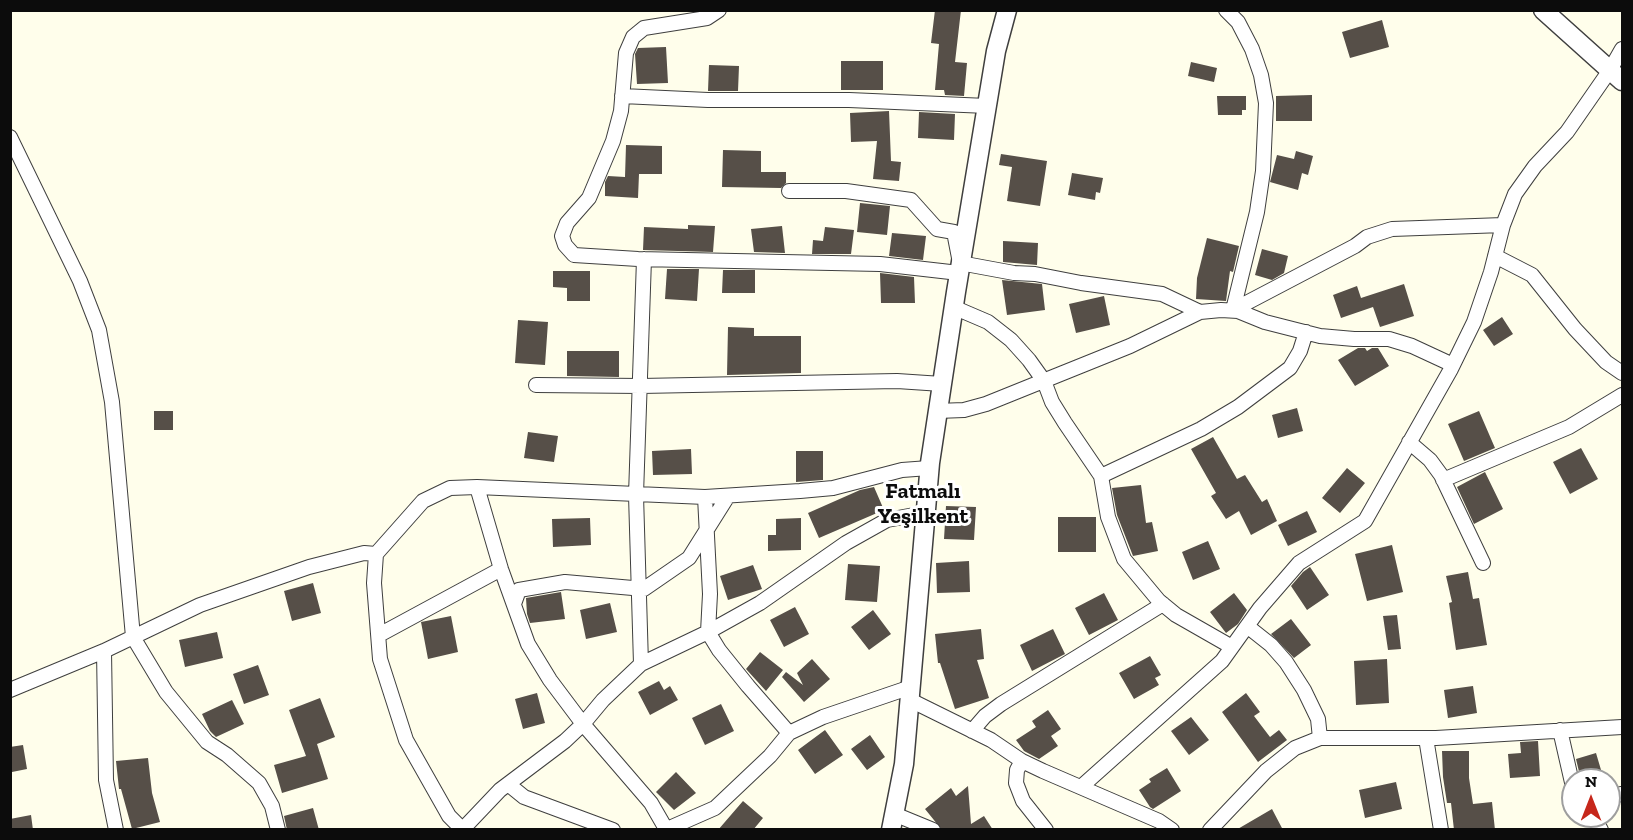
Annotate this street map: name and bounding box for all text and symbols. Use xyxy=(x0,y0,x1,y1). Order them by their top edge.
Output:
district label: Fatmalı Yeşilkent xyxy=(878,479,968,530)
north arrow xyxy=(1561,768,1621,828)
text: N xyxy=(1585,772,1597,791)

